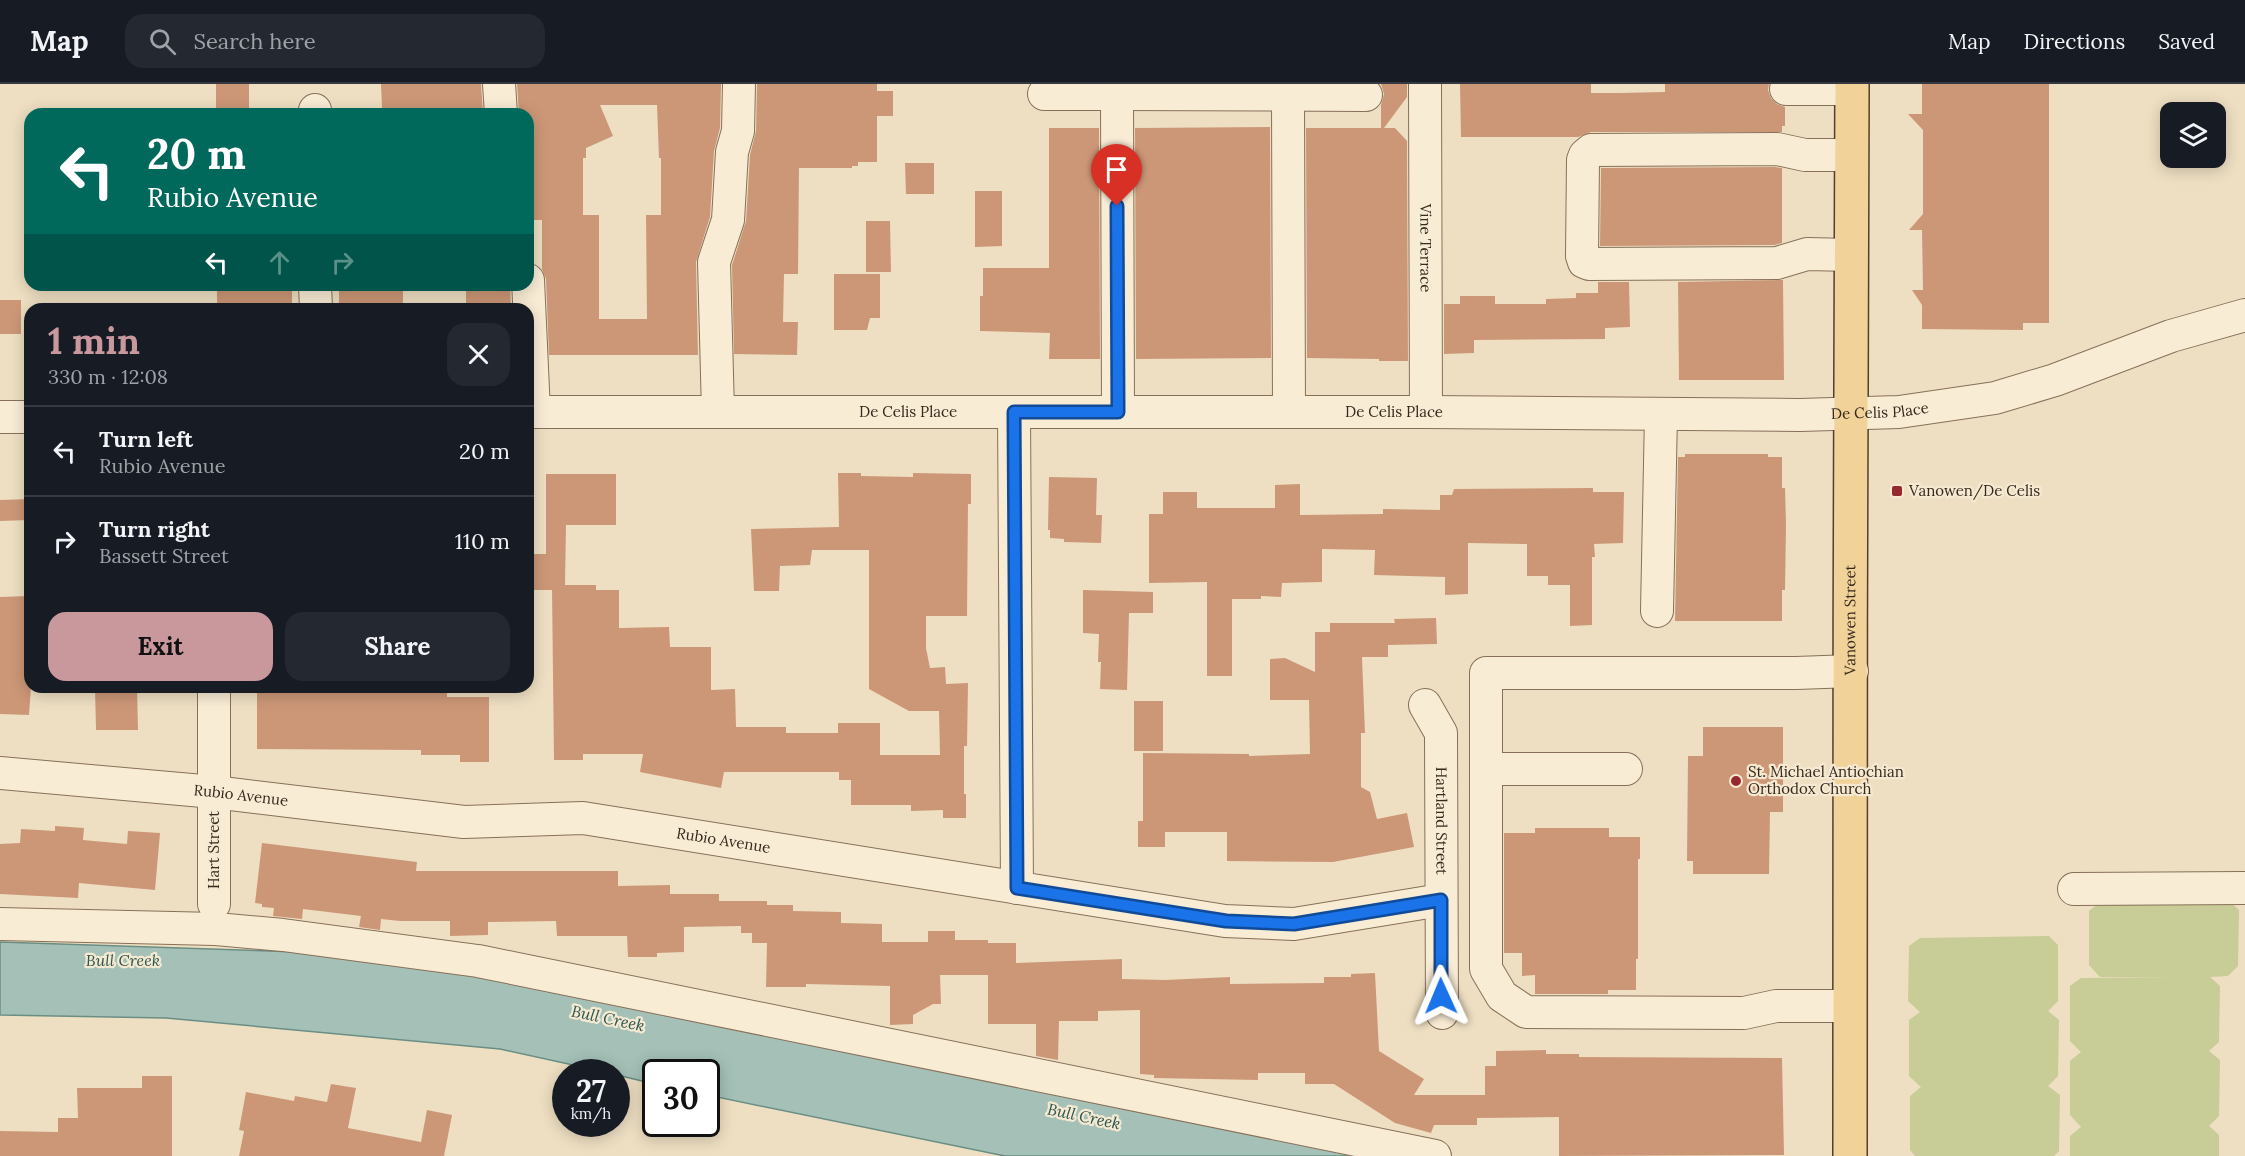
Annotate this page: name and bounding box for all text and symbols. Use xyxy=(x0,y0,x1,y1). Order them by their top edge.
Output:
search box xyxy=(125,14,545,68)
text: Map xyxy=(30,23,89,59)
icon: search xyxy=(146,25,179,58)
text: Search here xyxy=(194,27,316,55)
text: Map xyxy=(1948,28,1991,55)
text: Directions xyxy=(2024,28,2125,55)
text: Saved xyxy=(2158,28,2215,55)
map controls xyxy=(2160,102,2226,168)
button: layers xyxy=(2160,102,2226,168)
text: 20 m xyxy=(147,127,246,181)
icon: left xyxy=(48,132,126,210)
pin xyxy=(1091,144,1142,206)
icon: arrive xyxy=(1100,153,1133,186)
text: Rubio Avenue xyxy=(147,180,318,214)
street label: Vine Terrace xyxy=(1416,203,1436,292)
icon: left xyxy=(200,246,233,279)
icon: ahead xyxy=(263,246,296,279)
icon: right xyxy=(326,246,359,279)
text: 1 min xyxy=(48,318,140,364)
button: close xyxy=(447,323,510,386)
text: 330 m · 12:08 xyxy=(48,364,168,389)
street label: De Celis Place xyxy=(1831,398,1930,423)
street label: De Celis Place xyxy=(859,402,957,421)
street label: De Celis Place xyxy=(1345,402,1443,421)
text: Turn left xyxy=(99,425,193,453)
icon: left xyxy=(48,435,81,468)
text: 20 m xyxy=(459,437,510,465)
text: Rubio Avenue xyxy=(99,453,226,478)
place label: Vanowen/De Celis xyxy=(1908,481,2040,501)
marker: Vanowen/De Celis xyxy=(1890,484,1904,498)
text: Turn right xyxy=(99,515,210,543)
icon: right xyxy=(48,525,81,558)
text: 110 m xyxy=(455,527,510,555)
text: Bassett Street xyxy=(99,543,229,568)
street label: Vanowen Street xyxy=(1840,564,1859,676)
button: Exit xyxy=(48,612,273,681)
button: Share xyxy=(285,612,510,681)
place label: St. Michael Antiochian Orthodox Church xyxy=(1748,762,1904,798)
street label: Hartland Street xyxy=(1432,767,1452,875)
marker: St. Michael Antiochian Orthodox Church xyxy=(1729,774,1743,788)
street label: Rubio Avenue xyxy=(193,780,289,810)
street label: Hart Street xyxy=(204,811,223,889)
street label: Rubio Avenue xyxy=(675,823,772,857)
water label: Bull Creek xyxy=(86,950,160,970)
position arrow xyxy=(1409,964,1473,1028)
water label: Bull Creek xyxy=(570,1000,646,1036)
speed limit sign: 30 xyxy=(642,1059,720,1137)
text: 27 xyxy=(576,1072,606,1110)
water label: Bull Creek xyxy=(1046,1098,1122,1134)
text: km/h xyxy=(571,1104,611,1123)

